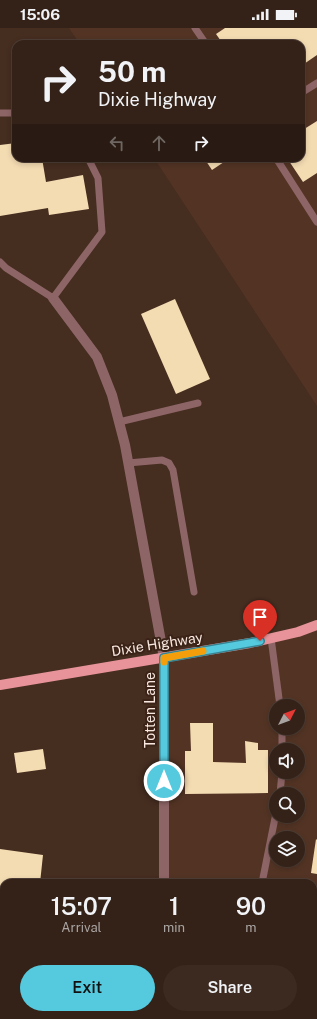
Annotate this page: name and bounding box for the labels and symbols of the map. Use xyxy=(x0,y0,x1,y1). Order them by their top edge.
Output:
pin xyxy=(243,600,277,641)
street label: Dixie Highway xyxy=(110,629,204,659)
street label: Totten Lane xyxy=(142,672,158,748)
north arrow xyxy=(269,699,305,735)
position arrow xyxy=(143,760,185,802)

